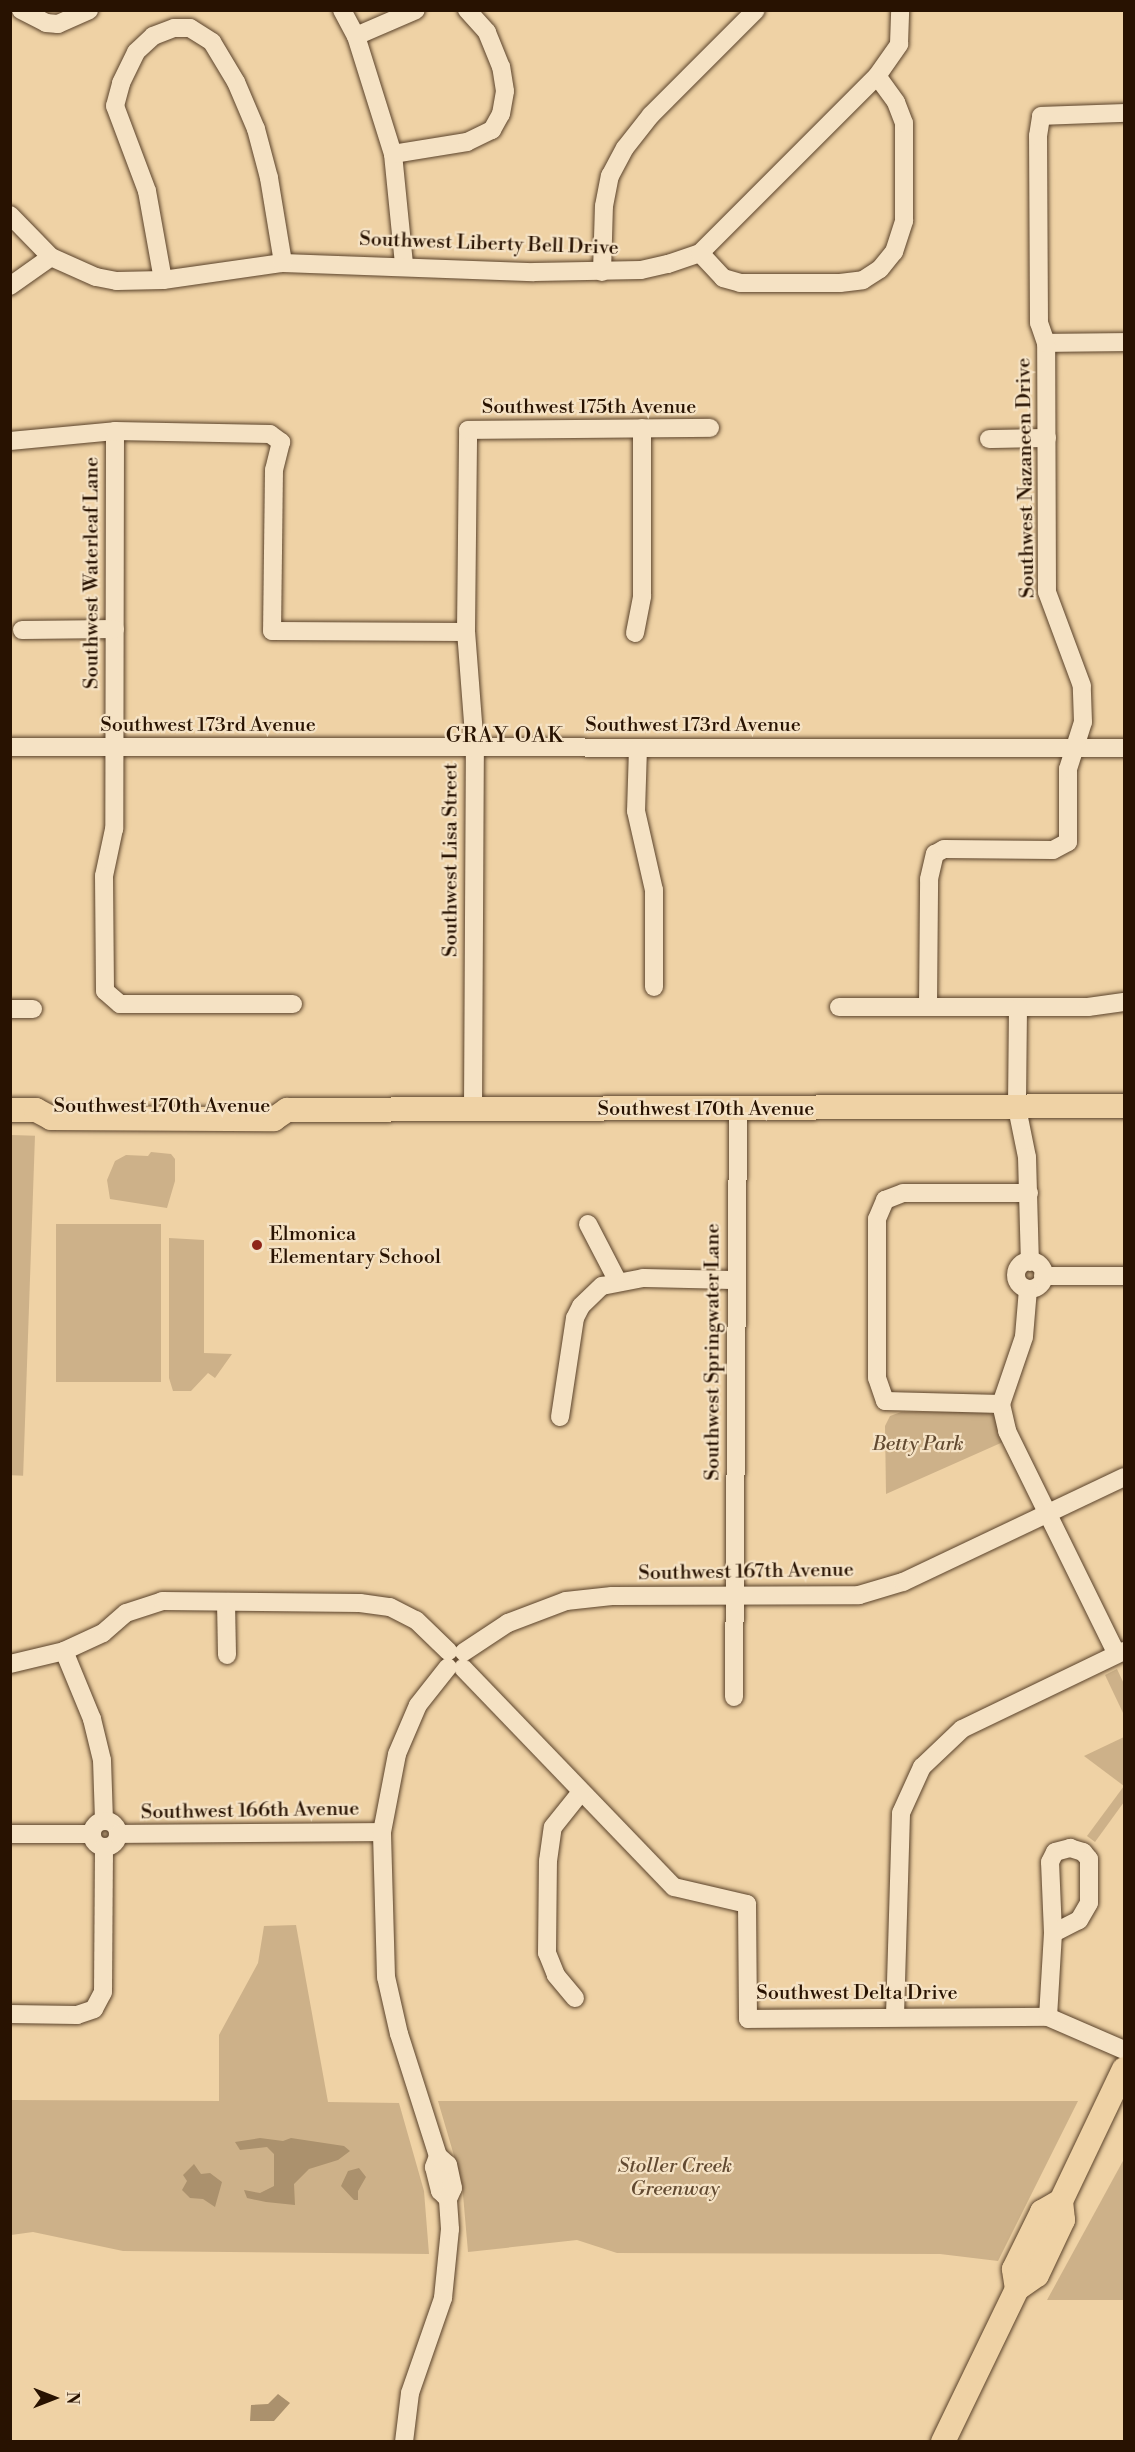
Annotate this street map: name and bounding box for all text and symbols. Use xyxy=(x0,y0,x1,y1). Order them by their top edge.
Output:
street label: Southwest Liberty Bell Drive xyxy=(359,227,619,261)
street label: Southwest Nazaneen Drive xyxy=(1012,357,1040,599)
street label: Southwest 175th Avenue xyxy=(482,395,696,419)
street label: Southwest Waterleaf Lane xyxy=(80,457,104,689)
street label: Southwest 173rd Avenue xyxy=(100,713,316,737)
street label: Southwest 173rd Avenue xyxy=(585,713,801,737)
district label: GRAY OAK xyxy=(446,723,564,749)
street label: Southwest Lisa Street xyxy=(439,763,463,957)
street label: Southwest 170th Avenue xyxy=(54,1094,270,1118)
street label: Southwest 170th Avenue xyxy=(598,1097,814,1121)
place label: Elmonica Elementary School xyxy=(269,1222,441,1269)
street label: Southwest Springwater Lane xyxy=(701,1223,725,1481)
marker: Elmonica Elementary School xyxy=(250,1238,264,1252)
park label: Betty Park xyxy=(872,1432,964,1456)
street label: Southwest 167th Avenue xyxy=(638,1558,854,1586)
street label: Southwest 166th Avenue xyxy=(141,1797,359,1825)
street label: Southwest Delta Drive xyxy=(756,1981,958,2005)
park label: Stoller Creek Greenway xyxy=(618,2155,732,2202)
north arrow xyxy=(24,2368,84,2428)
text: N xyxy=(62,2392,82,2404)

